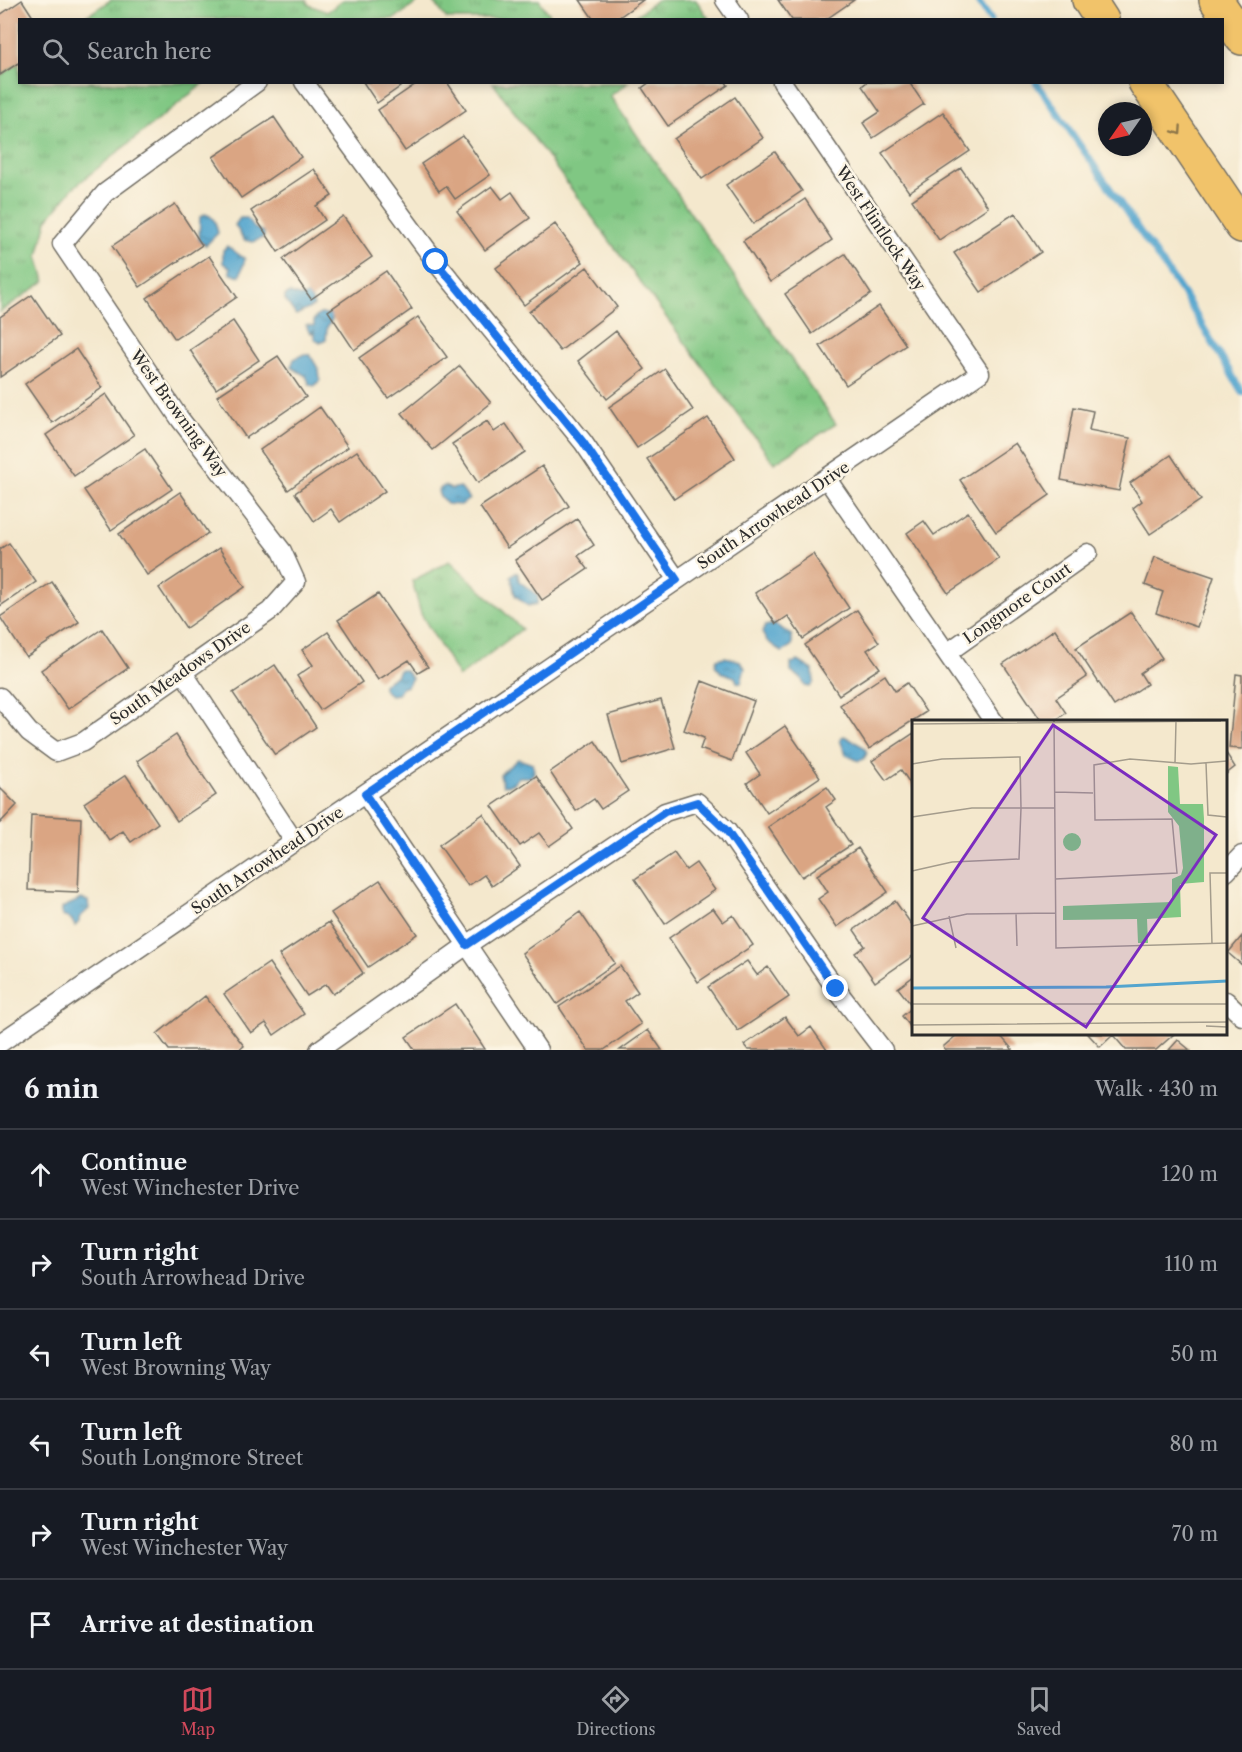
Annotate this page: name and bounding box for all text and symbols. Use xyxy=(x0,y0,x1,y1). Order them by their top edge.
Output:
search box xyxy=(18,18,1224,84)
icon: search xyxy=(39,35,72,68)
text: Search here xyxy=(87,38,212,65)
north arrow xyxy=(1098,102,1152,156)
one-way arrow xyxy=(1171,124,1182,135)
street label: West Flintlock Way xyxy=(831,161,931,295)
route start xyxy=(422,248,448,274)
street label: West Browning Way xyxy=(126,345,232,481)
street label: South Arrowhead Drive xyxy=(693,457,853,573)
street label: Longmore Court xyxy=(959,558,1075,648)
street label: South Meadows Drive xyxy=(106,617,254,729)
inset map xyxy=(912,720,1227,1035)
street label: South Arrowhead Drive xyxy=(187,802,347,918)
route end xyxy=(822,975,848,1001)
text: 6 min xyxy=(24,1073,99,1105)
text: Walk · 430 m xyxy=(1095,1077,1218,1101)
text: Continue xyxy=(81,1149,187,1176)
icon: ahead xyxy=(24,1158,57,1191)
text: 120 m xyxy=(1161,1162,1218,1186)
text: West Winchester Drive xyxy=(81,1176,300,1200)
text: Turn right xyxy=(81,1239,199,1266)
icon: right xyxy=(24,1248,57,1281)
text: 110 m xyxy=(1165,1252,1218,1276)
text: South Arrowhead Drive xyxy=(81,1266,305,1290)
text: Turn left xyxy=(81,1329,182,1356)
icon: left xyxy=(24,1338,57,1371)
text: 50 m xyxy=(1171,1342,1218,1366)
text: West Browning Way xyxy=(81,1356,271,1380)
text: Turn left xyxy=(81,1419,182,1446)
icon: left xyxy=(24,1428,57,1461)
text: 80 m xyxy=(1170,1432,1218,1456)
text: South Longmore Street xyxy=(81,1446,303,1470)
text: Turn right xyxy=(81,1509,199,1536)
icon: right xyxy=(24,1518,57,1551)
text: 70 m xyxy=(1172,1522,1218,1546)
text: West Winchester Way xyxy=(81,1536,288,1560)
icon: arrive xyxy=(24,1608,57,1641)
text: Arrive at destination xyxy=(81,1611,314,1638)
tab: Map xyxy=(181,1683,215,1739)
tab: Directions xyxy=(576,1683,655,1739)
tab: Saved xyxy=(1017,1683,1061,1739)

